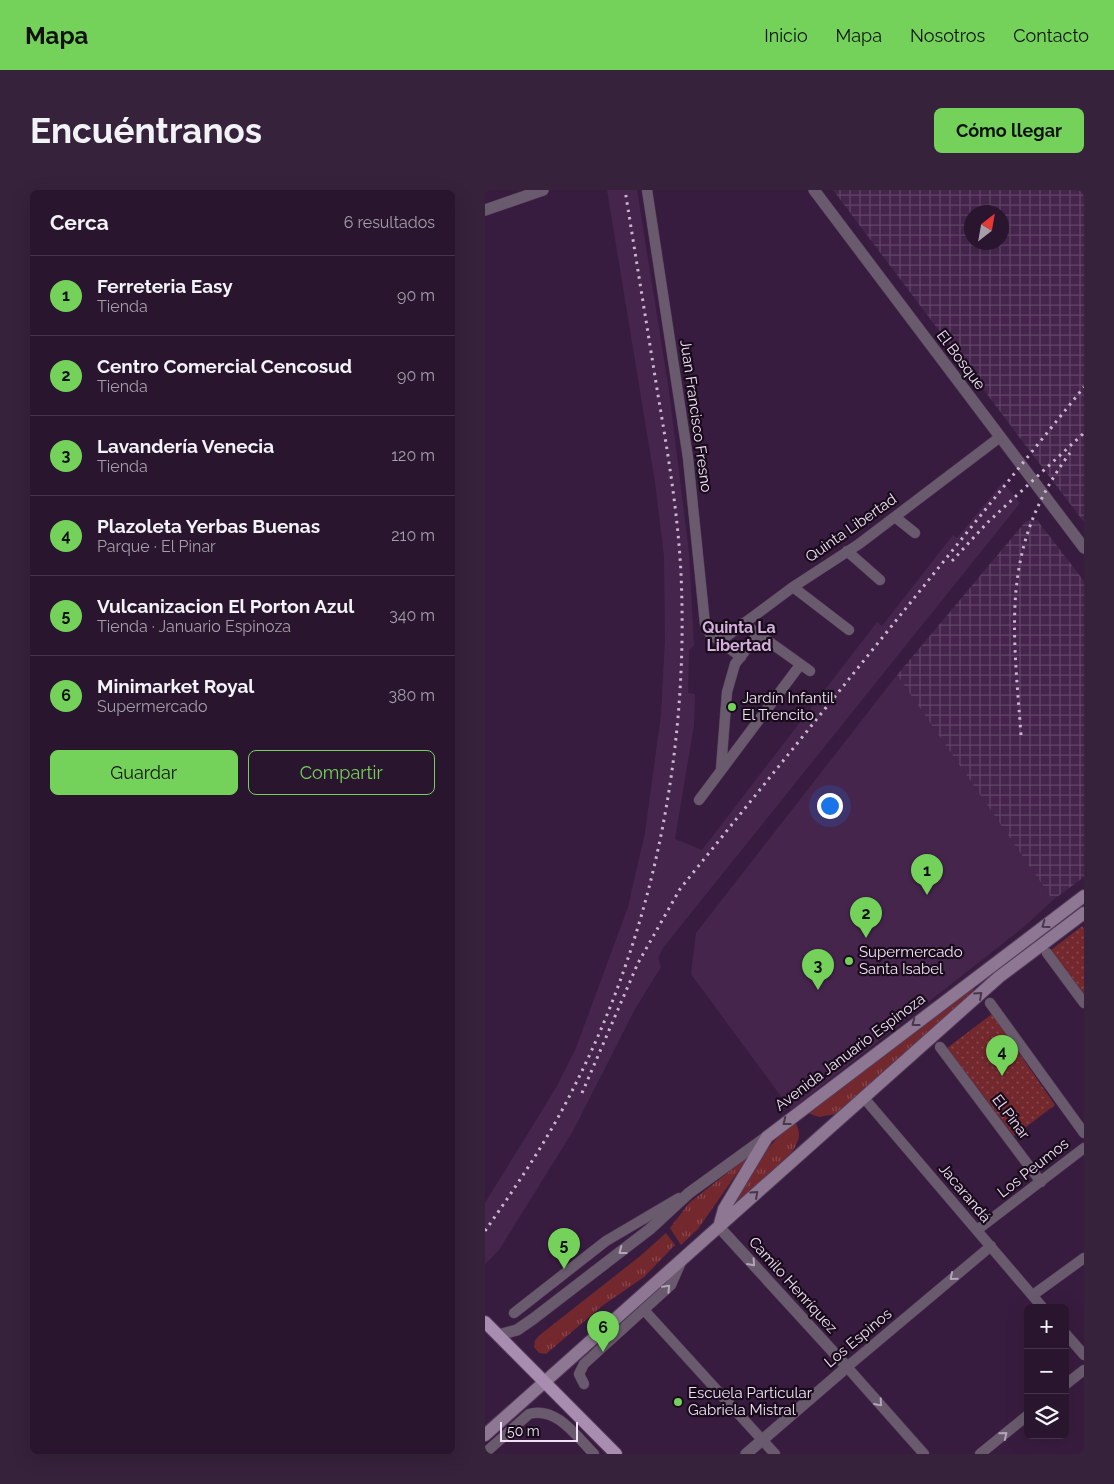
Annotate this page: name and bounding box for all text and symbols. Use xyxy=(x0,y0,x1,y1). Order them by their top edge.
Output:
text: Mapa xyxy=(25,21,88,50)
text: Inicio xyxy=(764,25,808,46)
text: Mapa xyxy=(836,25,882,46)
text: Nosotros xyxy=(910,25,985,46)
text: Contacto xyxy=(1013,25,1089,46)
button: Cómo llegar xyxy=(934,108,1084,153)
text: Encuéntranos xyxy=(30,110,262,151)
north arrow xyxy=(964,205,1009,250)
text: Cerca xyxy=(50,210,109,235)
text: 6 resultados xyxy=(344,213,435,232)
text: Ferreteria Easy xyxy=(97,275,233,297)
text: 1 xyxy=(62,286,70,305)
text: 90 m xyxy=(397,286,435,305)
text: Tienda xyxy=(97,297,148,316)
street label: El Bosque xyxy=(933,327,989,393)
street label: Juan Francisco Fresno xyxy=(676,339,716,494)
text: Centro Comercial Cencosud xyxy=(97,355,352,377)
text: 2 xyxy=(61,366,71,385)
text: 90 m xyxy=(397,366,435,385)
text: Tienda xyxy=(97,377,148,396)
text: Lavandería Venecia xyxy=(97,435,274,457)
text: 3 xyxy=(62,446,70,465)
text: 120 m xyxy=(391,446,435,465)
text: Tienda xyxy=(97,457,148,476)
street label: Quinta Libertad xyxy=(802,490,900,566)
text: Plazoleta Yerbas Buenas xyxy=(97,515,320,537)
text: 4 xyxy=(61,526,71,545)
text: 210 m xyxy=(391,526,435,545)
text: Parque · El Pinar xyxy=(97,537,216,556)
text: Vulcanizacion El Porton Azul xyxy=(97,595,354,617)
text: 5 xyxy=(62,606,70,625)
text: 340 m xyxy=(389,606,435,625)
text: Tienda · Januario Espinoza xyxy=(97,617,291,636)
district label: Quinta La Libertad xyxy=(702,618,776,655)
text: Minimarket Royal xyxy=(97,675,254,697)
text: 6 xyxy=(61,686,71,705)
text: 380 m xyxy=(388,686,435,705)
place label: Jardín Infantil El Trencito xyxy=(742,689,835,724)
text: Supermercado xyxy=(97,697,208,716)
marker: Jardín Infantil El Trencito xyxy=(726,701,738,713)
button: Guardar xyxy=(50,750,238,795)
button: Compartir xyxy=(248,750,435,795)
your location xyxy=(817,793,843,819)
pin: 1 xyxy=(911,854,943,895)
pin: 2 xyxy=(850,897,882,938)
one-way arrow xyxy=(1041,919,1050,928)
place label: Supermercado Santa Isabel xyxy=(859,943,963,978)
pin: 3 xyxy=(802,949,834,990)
marker: Supermercado Santa Isabel xyxy=(843,955,855,967)
street label: Avenida Januario Espinoza xyxy=(771,990,929,1114)
one-way arrow xyxy=(973,992,982,1001)
one-way arrow xyxy=(912,1018,921,1026)
pin: 4 xyxy=(986,1035,1018,1076)
street label: El Pinar xyxy=(988,1091,1034,1144)
one-way arrow xyxy=(783,1116,792,1124)
street label: Los Peumos xyxy=(994,1135,1072,1201)
street label: Jacarandá xyxy=(935,1160,995,1226)
one-way arrow xyxy=(750,1191,759,1200)
pin: 5 xyxy=(548,1228,580,1269)
street label: Camilo Henríquez xyxy=(745,1233,841,1337)
one-way arrow xyxy=(619,1245,628,1253)
one-way arrow xyxy=(746,1257,755,1266)
one-way arrow xyxy=(950,1271,959,1280)
one-way arrow xyxy=(661,1285,670,1294)
map controls xyxy=(1024,1304,1069,1439)
button: + xyxy=(1024,1304,1069,1349)
street label: Los Espinos xyxy=(821,1305,895,1371)
pin: 6 xyxy=(587,1311,619,1352)
button: − xyxy=(1024,1349,1069,1394)
place label: Escuela Particular Gabriela Mistral xyxy=(688,1384,813,1419)
button: layers xyxy=(1024,1394,1069,1439)
marker: Escuela Particular Gabriela Mistral xyxy=(672,1396,684,1408)
one-way arrow xyxy=(874,1398,883,1407)
scale bar xyxy=(500,1419,577,1442)
text: 50 m xyxy=(507,1423,540,1439)
one-way arrow xyxy=(998,1432,1007,1440)

